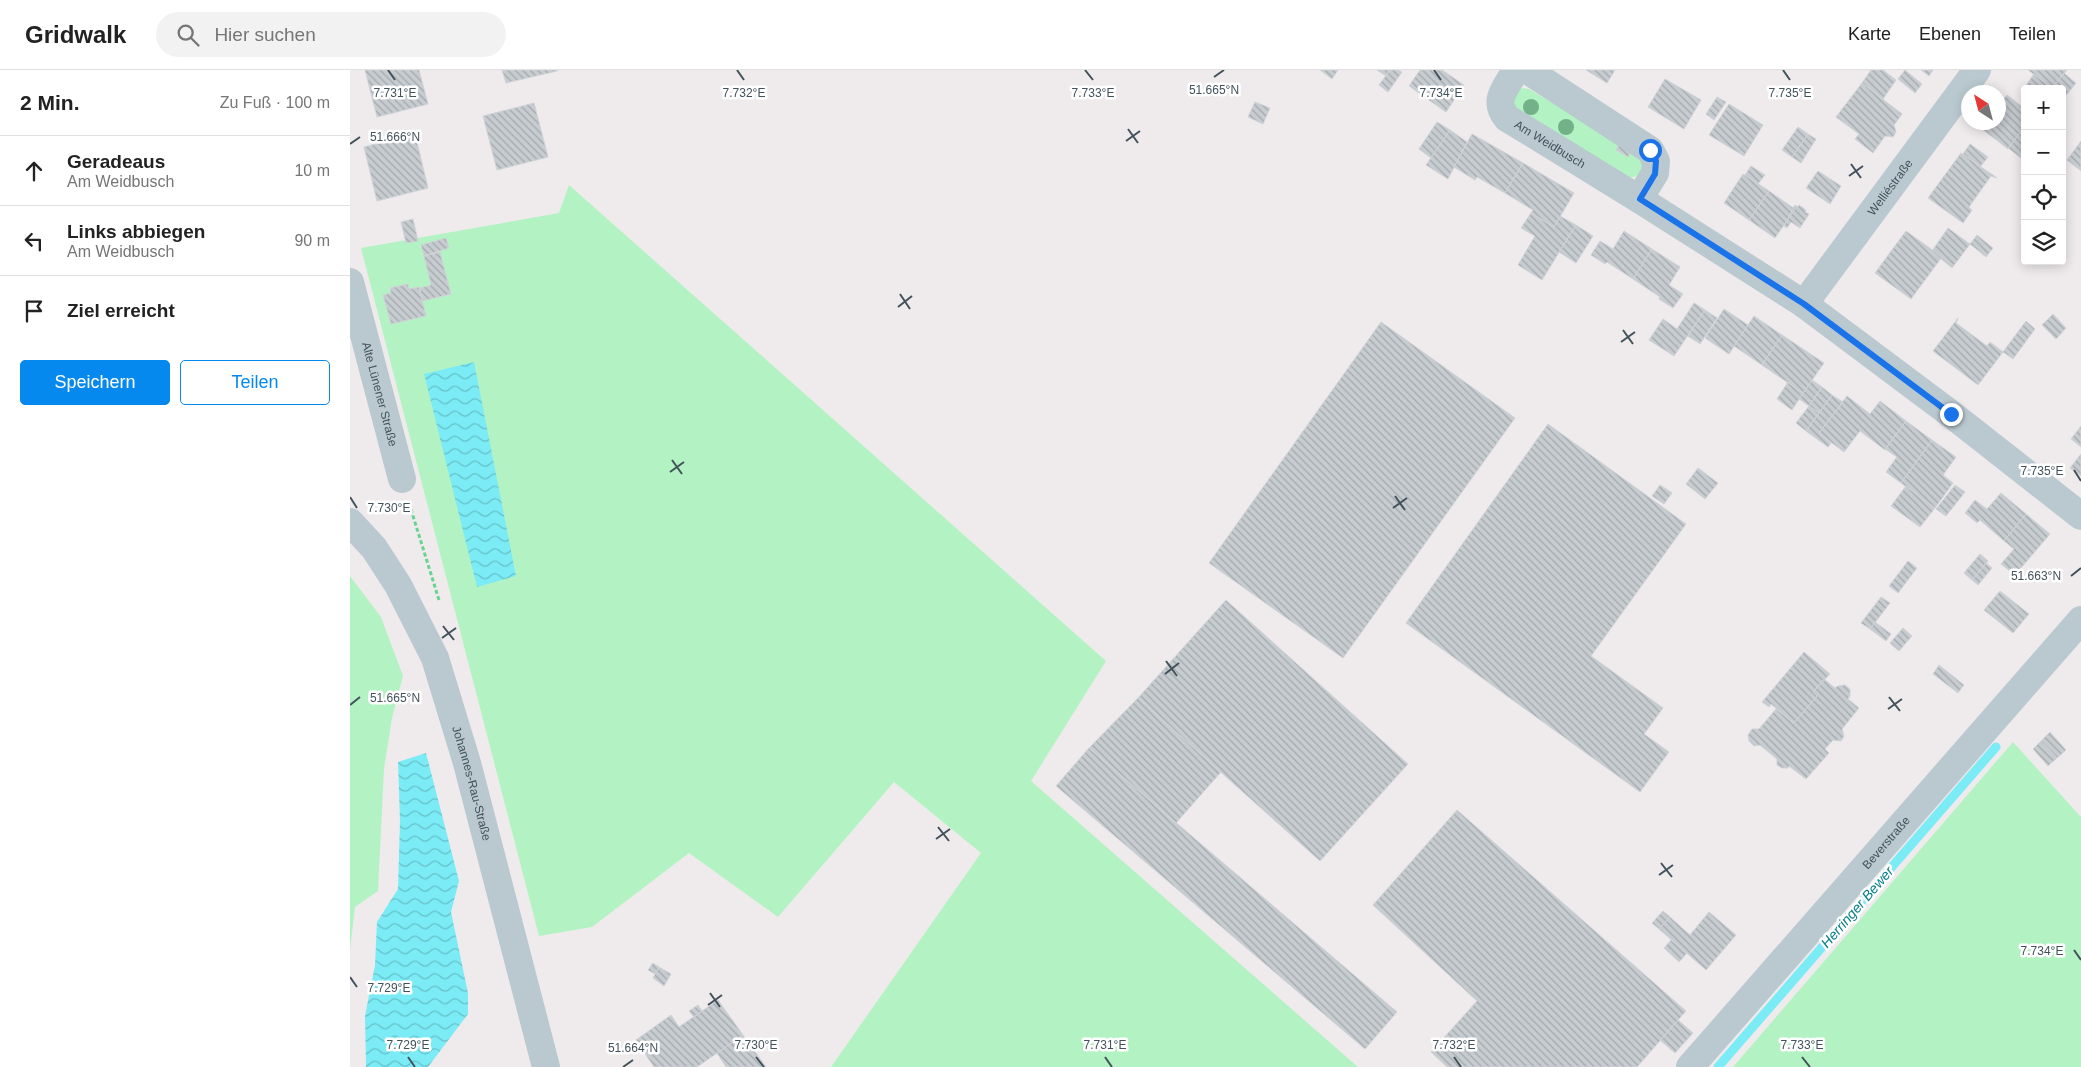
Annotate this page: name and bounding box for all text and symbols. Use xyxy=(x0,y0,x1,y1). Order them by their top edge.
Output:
search box xyxy=(156,12,506,57)
text: Gridwalk xyxy=(25,21,126,48)
icon: search xyxy=(174,21,202,49)
text: Hier suchen xyxy=(214,24,316,45)
text: Karte xyxy=(1848,24,1891,44)
text: Ebenen xyxy=(1919,24,1981,44)
text: Teilen xyxy=(2009,24,2056,44)
text: 51.665°N xyxy=(1189,83,1239,97)
north arrow xyxy=(1961,85,2006,130)
map controls xyxy=(2021,85,2066,265)
button: + xyxy=(2021,85,2066,130)
text: 7.731°E xyxy=(374,86,416,100)
text: 7.732°E xyxy=(723,86,765,100)
text: 7.733°E xyxy=(1072,86,1114,100)
text: 7.734°E xyxy=(1420,86,1462,100)
text: 7.735°E xyxy=(1769,86,1811,100)
text: 2 Min. xyxy=(20,91,80,114)
text: Zu Fuß · 100 m xyxy=(220,94,330,111)
street label: Am Weidbusch xyxy=(1512,117,1588,171)
text: 51.666°N xyxy=(370,130,420,144)
button: − xyxy=(2021,130,2066,175)
route start xyxy=(1639,139,1662,162)
text: Geradeaus xyxy=(67,151,165,172)
street label: Welliéstraße xyxy=(1865,156,1916,218)
icon: ahead xyxy=(20,157,48,185)
text: 10 m xyxy=(294,162,330,179)
text: Am Weidbusch xyxy=(67,173,174,190)
button: locate xyxy=(2021,175,2066,220)
button: layers xyxy=(2021,220,2066,265)
text: Links abbiegen xyxy=(67,221,205,242)
icon: left xyxy=(20,227,48,255)
text: 90 m xyxy=(294,232,330,249)
text: Am Weidbusch xyxy=(67,243,174,260)
icon: arrive xyxy=(20,297,48,325)
text: Ziel erreicht xyxy=(67,300,175,321)
street label: Alte Lünener Straße xyxy=(359,340,400,448)
button: Speichern xyxy=(20,360,170,405)
button: Teilen xyxy=(180,360,330,405)
route end xyxy=(1940,403,1963,426)
text: 7.735°E xyxy=(2021,464,2063,478)
text: 7.730°E xyxy=(368,501,410,515)
text: 51.663°N xyxy=(2011,569,2061,583)
text: 51.665°N xyxy=(370,691,420,705)
street label: Johannes-Rau-Straße xyxy=(449,724,494,843)
street label: Beverstraße xyxy=(1859,813,1913,872)
water label: Herringer Bewer xyxy=(1818,862,1897,951)
text: 7.734°E xyxy=(2021,944,2063,958)
text: 7.729°E xyxy=(368,981,410,995)
text: 7.729°E xyxy=(387,1038,429,1052)
text: 7.730°E xyxy=(735,1038,777,1052)
text: 7.731°E xyxy=(1084,1038,1126,1052)
text: 7.732°E xyxy=(1433,1038,1475,1052)
text: 7.733°E xyxy=(1781,1038,1823,1052)
text: 51.664°N xyxy=(608,1041,658,1055)

